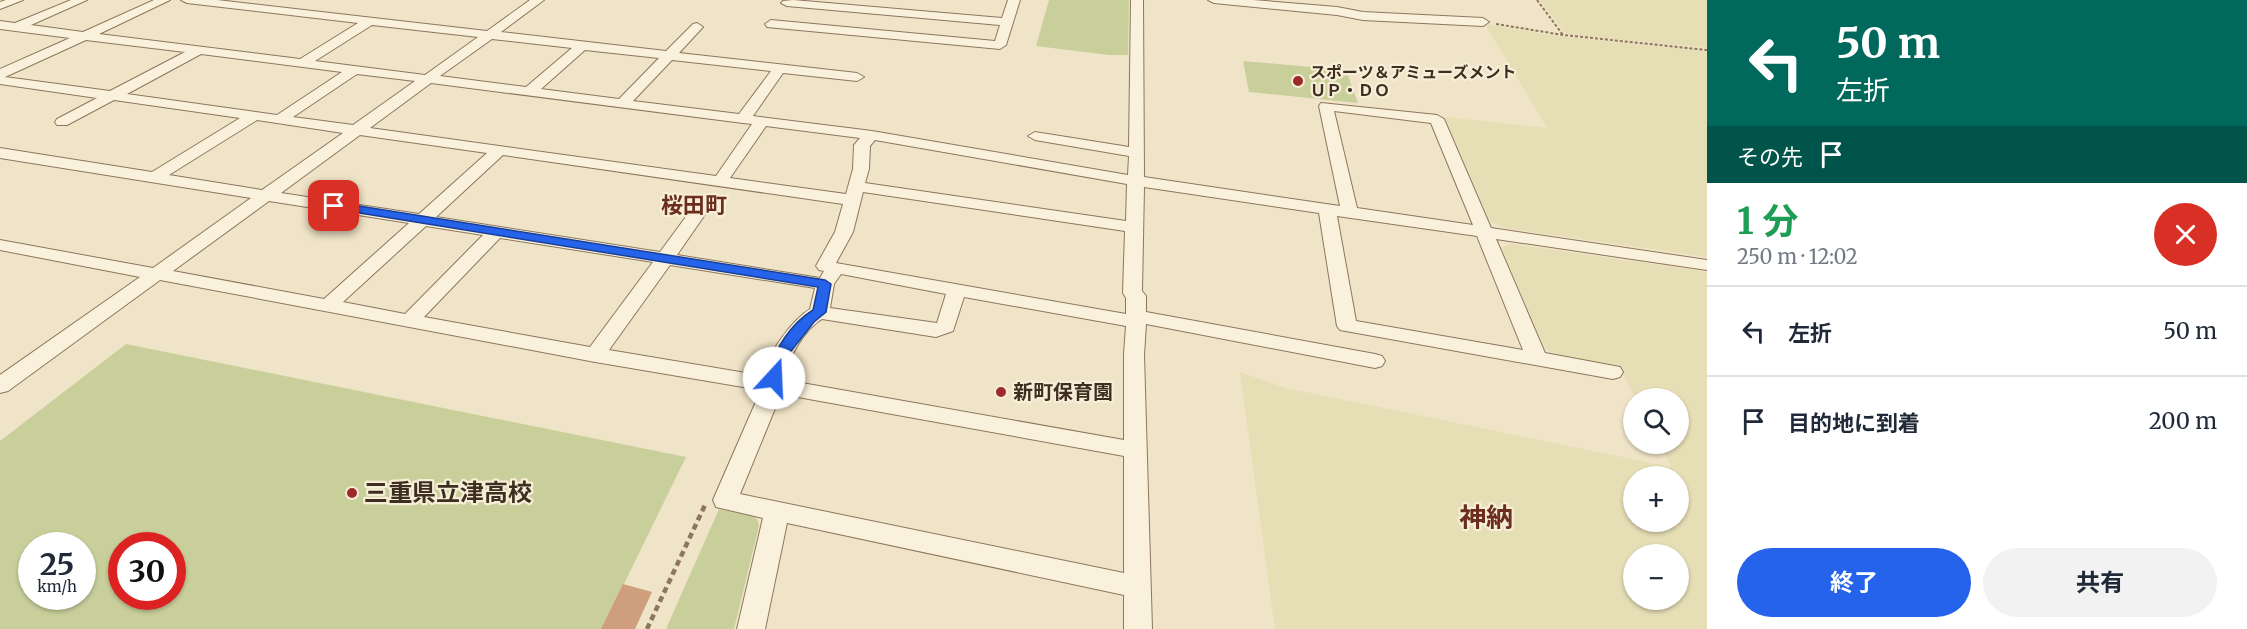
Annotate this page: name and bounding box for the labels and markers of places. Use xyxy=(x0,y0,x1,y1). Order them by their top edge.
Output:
place label: スポーツ＆アミューズメント ＵＰ・ＤＯ xyxy=(1310,62,1517,100)
marker: スポーツ＆アミューズメント ＵＰ・ＤＯ xyxy=(1291,74,1305,88)
pin xyxy=(308,180,359,231)
place label: 新町保育園 xyxy=(1013,379,1113,404)
marker: 新町保育園 xyxy=(994,385,1008,399)
place label: 三重県立津高校 xyxy=(364,477,532,508)
marker: 三重県立津高校 xyxy=(345,486,359,500)

